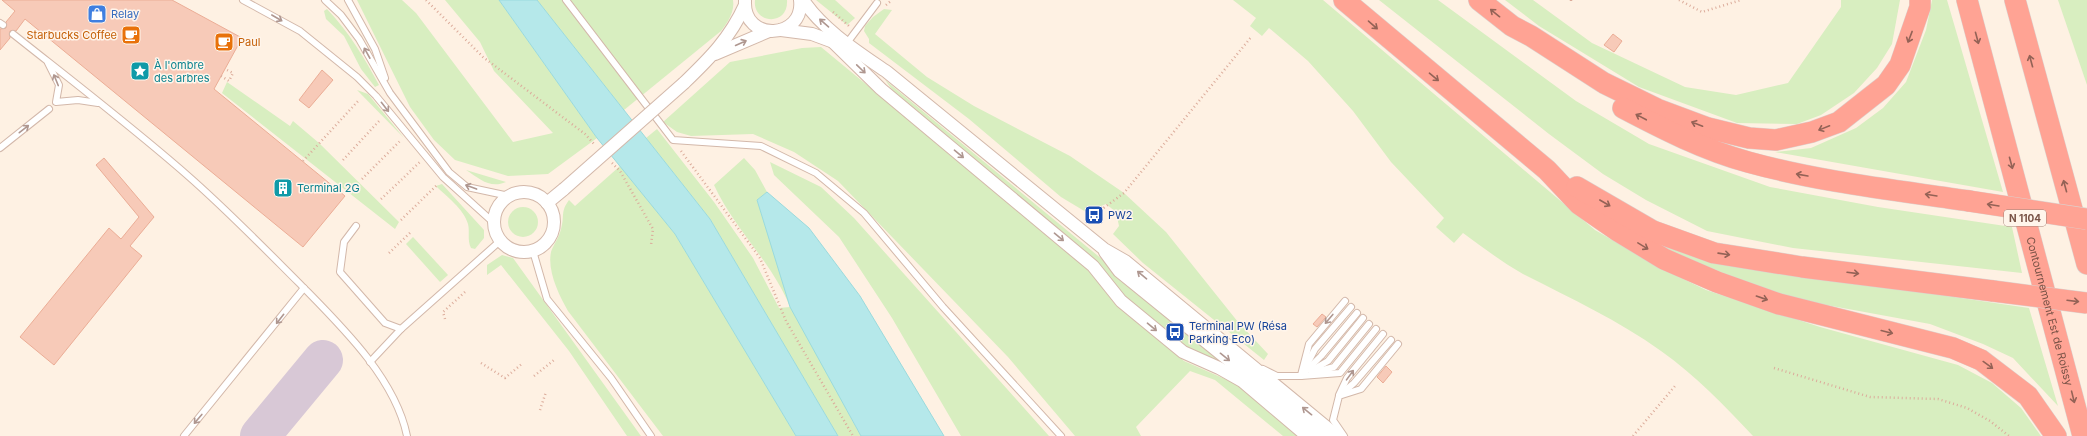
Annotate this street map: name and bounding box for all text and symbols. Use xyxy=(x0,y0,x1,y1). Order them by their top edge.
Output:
shop icon: Relay xyxy=(86,3,108,25)
place label: Relay xyxy=(111,7,139,21)
one-way arrow xyxy=(1490,9,1501,17)
one-way arrow xyxy=(271,15,283,22)
one-way arrow xyxy=(819,18,829,27)
one-way arrow xyxy=(1368,21,1379,30)
cafe icon: Starbucks Coffee xyxy=(120,24,142,46)
place label: Starbucks Coffee xyxy=(26,28,117,42)
cafe icon: Paul xyxy=(213,31,235,53)
one-way arrow xyxy=(1906,31,1914,43)
one-way arrow xyxy=(1974,31,1981,44)
place label: Paul xyxy=(238,35,260,49)
one-way arrow xyxy=(735,39,747,46)
one-way arrow xyxy=(363,47,371,59)
one-way arrow xyxy=(2027,54,2034,67)
place label: À l'ombre des arbres xyxy=(154,58,210,85)
place icon: À l'ombre des arbres xyxy=(129,60,151,82)
one-way arrow xyxy=(856,64,866,74)
one-way arrow xyxy=(1429,72,1440,81)
one-way arrow xyxy=(52,75,60,87)
one-way arrow xyxy=(380,101,389,112)
one-way arrow xyxy=(1635,113,1647,120)
one-way arrow xyxy=(1692,120,1704,128)
one-way arrow xyxy=(19,124,30,133)
one-way arrow xyxy=(1818,124,1830,132)
one-way arrow xyxy=(954,150,964,159)
one-way arrow xyxy=(2008,157,2015,170)
one-way arrow xyxy=(1796,171,1809,179)
building icon: Terminal 2G xyxy=(272,177,294,199)
one-way arrow xyxy=(2061,180,2069,193)
place label: Terminal 2G xyxy=(297,181,360,195)
one-way arrow xyxy=(464,183,477,190)
one-way arrow xyxy=(1925,191,1938,199)
one-way arrow xyxy=(1599,200,1611,208)
one-way arrow xyxy=(1987,200,2000,208)
bus stop icon: PW2 xyxy=(1083,204,1105,226)
place label: PW2 xyxy=(1108,208,1133,222)
road number: N 1104 xyxy=(2004,210,2046,226)
one-way arrow xyxy=(1054,233,1064,242)
street label: Contournement Est de Roissy xyxy=(2023,235,2076,387)
one-way arrow xyxy=(1637,243,1649,251)
one-way arrow xyxy=(1717,250,1730,258)
one-way arrow xyxy=(1846,269,1859,277)
one-way arrow xyxy=(1137,271,1147,280)
one-way arrow xyxy=(1756,294,1768,302)
one-way arrow xyxy=(2066,297,2079,305)
one-way arrow xyxy=(276,313,284,324)
one-way arrow xyxy=(1325,314,1334,325)
place label: Terminal PW (Résa Parking Eco) xyxy=(1189,319,1287,346)
bus stop icon: Terminal PW (Résa Parking Eco) xyxy=(1164,321,1186,343)
one-way arrow xyxy=(1147,323,1157,332)
one-way arrow xyxy=(1881,328,1894,336)
one-way arrow xyxy=(1220,353,1230,362)
one-way arrow xyxy=(1982,361,1993,369)
one-way arrow xyxy=(1346,370,1354,381)
one-way arrow xyxy=(2070,390,2077,403)
one-way arrow xyxy=(1302,407,1313,416)
one-way arrow xyxy=(193,414,202,425)

